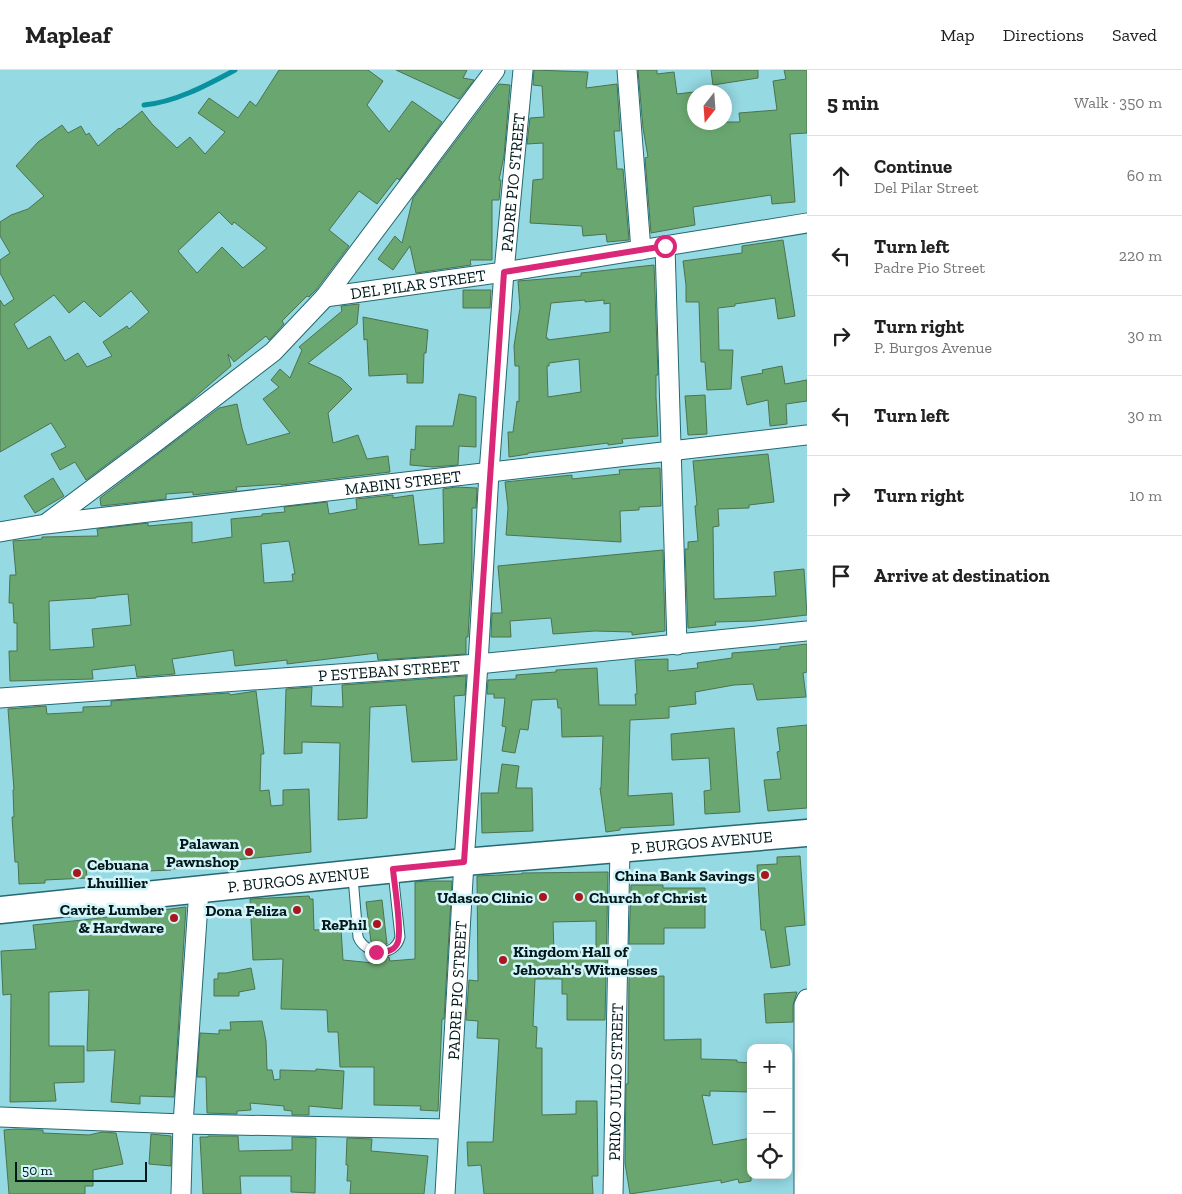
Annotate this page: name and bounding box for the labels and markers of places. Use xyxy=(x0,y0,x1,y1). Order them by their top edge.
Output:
place label: Palawan Pawnshop xyxy=(166,834,240,871)
marker: Palawan Pawnshop xyxy=(243,846,255,858)
place label: Cebuana Lhuillier xyxy=(87,855,149,892)
place label: China Bank Savings xyxy=(615,866,755,885)
marker: Cebuana Lhuillier xyxy=(71,867,83,879)
marker: China Bank Savings xyxy=(759,869,771,881)
place label: Udasco Clinic xyxy=(437,888,533,907)
place label: Church of Christ xyxy=(589,888,708,907)
marker: Udasco Clinic xyxy=(537,891,549,903)
marker: Church of Christ xyxy=(573,891,585,903)
place label: Cavite Lumber & Hardware xyxy=(60,900,164,937)
place label: Dona Feliza xyxy=(205,901,287,920)
marker: Dona Feliza xyxy=(291,904,303,916)
marker: Cavite Lumber & Hardware xyxy=(168,912,180,924)
place label: RePhil xyxy=(321,915,367,934)
marker: RePhil xyxy=(371,918,383,930)
place label: Kingdom Hall of Jehovah's Witnesses xyxy=(513,942,658,979)
marker: Kingdom Hall of Jehovah's Witnesses xyxy=(497,954,509,966)

